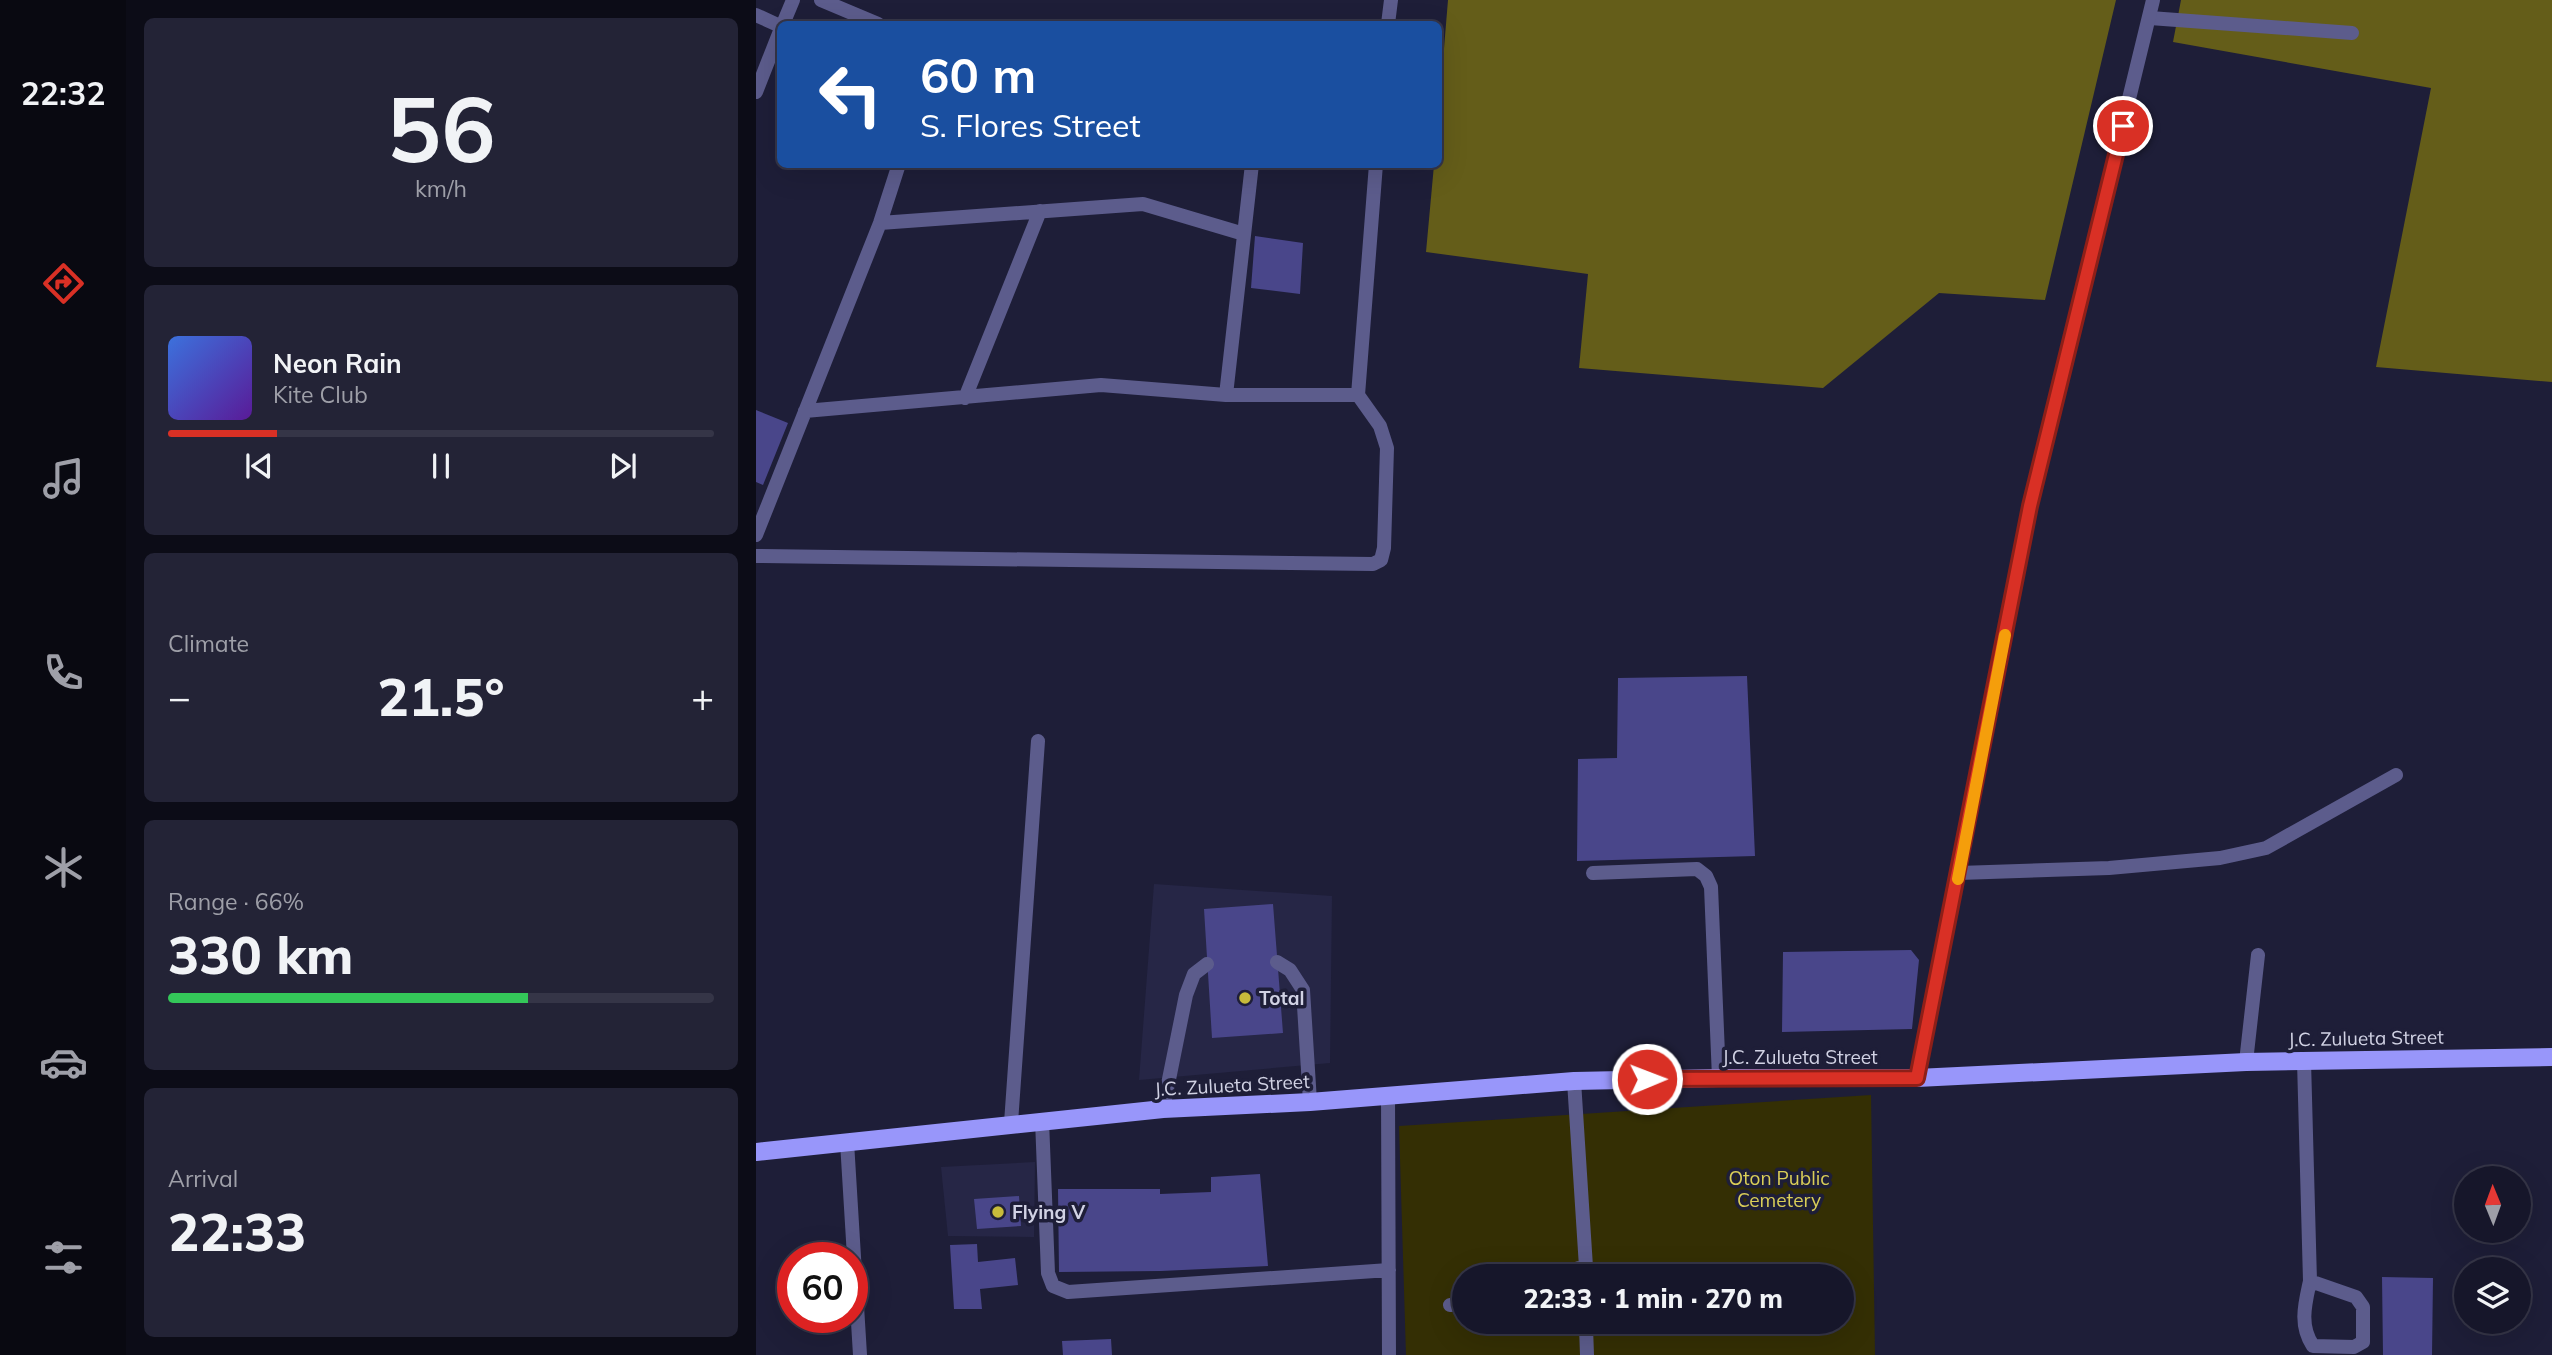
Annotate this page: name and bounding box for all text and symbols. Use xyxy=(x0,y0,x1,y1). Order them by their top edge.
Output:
text: 60 m xyxy=(920,44,1036,105)
icon: left xyxy=(805,49,896,140)
text: 56 xyxy=(386,71,496,185)
text: 22:32 xyxy=(21,73,105,113)
pin xyxy=(2093,96,2153,156)
text: S. Flores Street xyxy=(920,105,1141,145)
icon: arrive xyxy=(2104,107,2142,145)
text: km/h xyxy=(415,174,467,203)
icon: directions xyxy=(39,259,88,308)
text: Neon Rain xyxy=(273,347,402,380)
text: Kite Club xyxy=(273,380,368,409)
icon: previous xyxy=(240,447,278,485)
icon: pause xyxy=(422,447,460,485)
icon: next xyxy=(604,447,642,485)
icon: music xyxy=(39,454,88,503)
text: Climate xyxy=(168,629,249,658)
icon: phone xyxy=(39,648,88,697)
text: 21.5° xyxy=(377,664,505,729)
text: − xyxy=(168,673,191,721)
text: + xyxy=(691,673,714,721)
icon: climate xyxy=(39,843,88,892)
text: Range · 66% xyxy=(168,887,304,916)
text: 330 km xyxy=(168,922,353,987)
place label: Total xyxy=(1259,986,1304,1010)
marker: Total xyxy=(1237,990,1253,1006)
street label: J.C. Zulueta Street xyxy=(2288,1025,2444,1051)
icon: car xyxy=(39,1038,88,1087)
position arrow xyxy=(1610,1042,1684,1116)
street label: J.C. Zulueta Street xyxy=(1722,1045,1878,1069)
street label: J.C. Zulueta Street xyxy=(1154,1069,1311,1101)
text: Arrival xyxy=(168,1164,238,1193)
park label: Oton Public Cemetery xyxy=(1728,1166,1830,1212)
north arrow xyxy=(2454,1166,2530,1242)
map controls xyxy=(2454,1166,2531,1334)
text: 22:33 xyxy=(168,1199,306,1264)
place label: Flying V xyxy=(1012,1200,1086,1224)
marker: Flying V xyxy=(990,1204,1006,1220)
icon: filters xyxy=(39,1233,88,1282)
speed limit sign: 60 xyxy=(777,1242,868,1333)
button: layers xyxy=(2454,1257,2531,1334)
text: 22:33 · 1 min · 270 m xyxy=(1523,1282,1783,1315)

